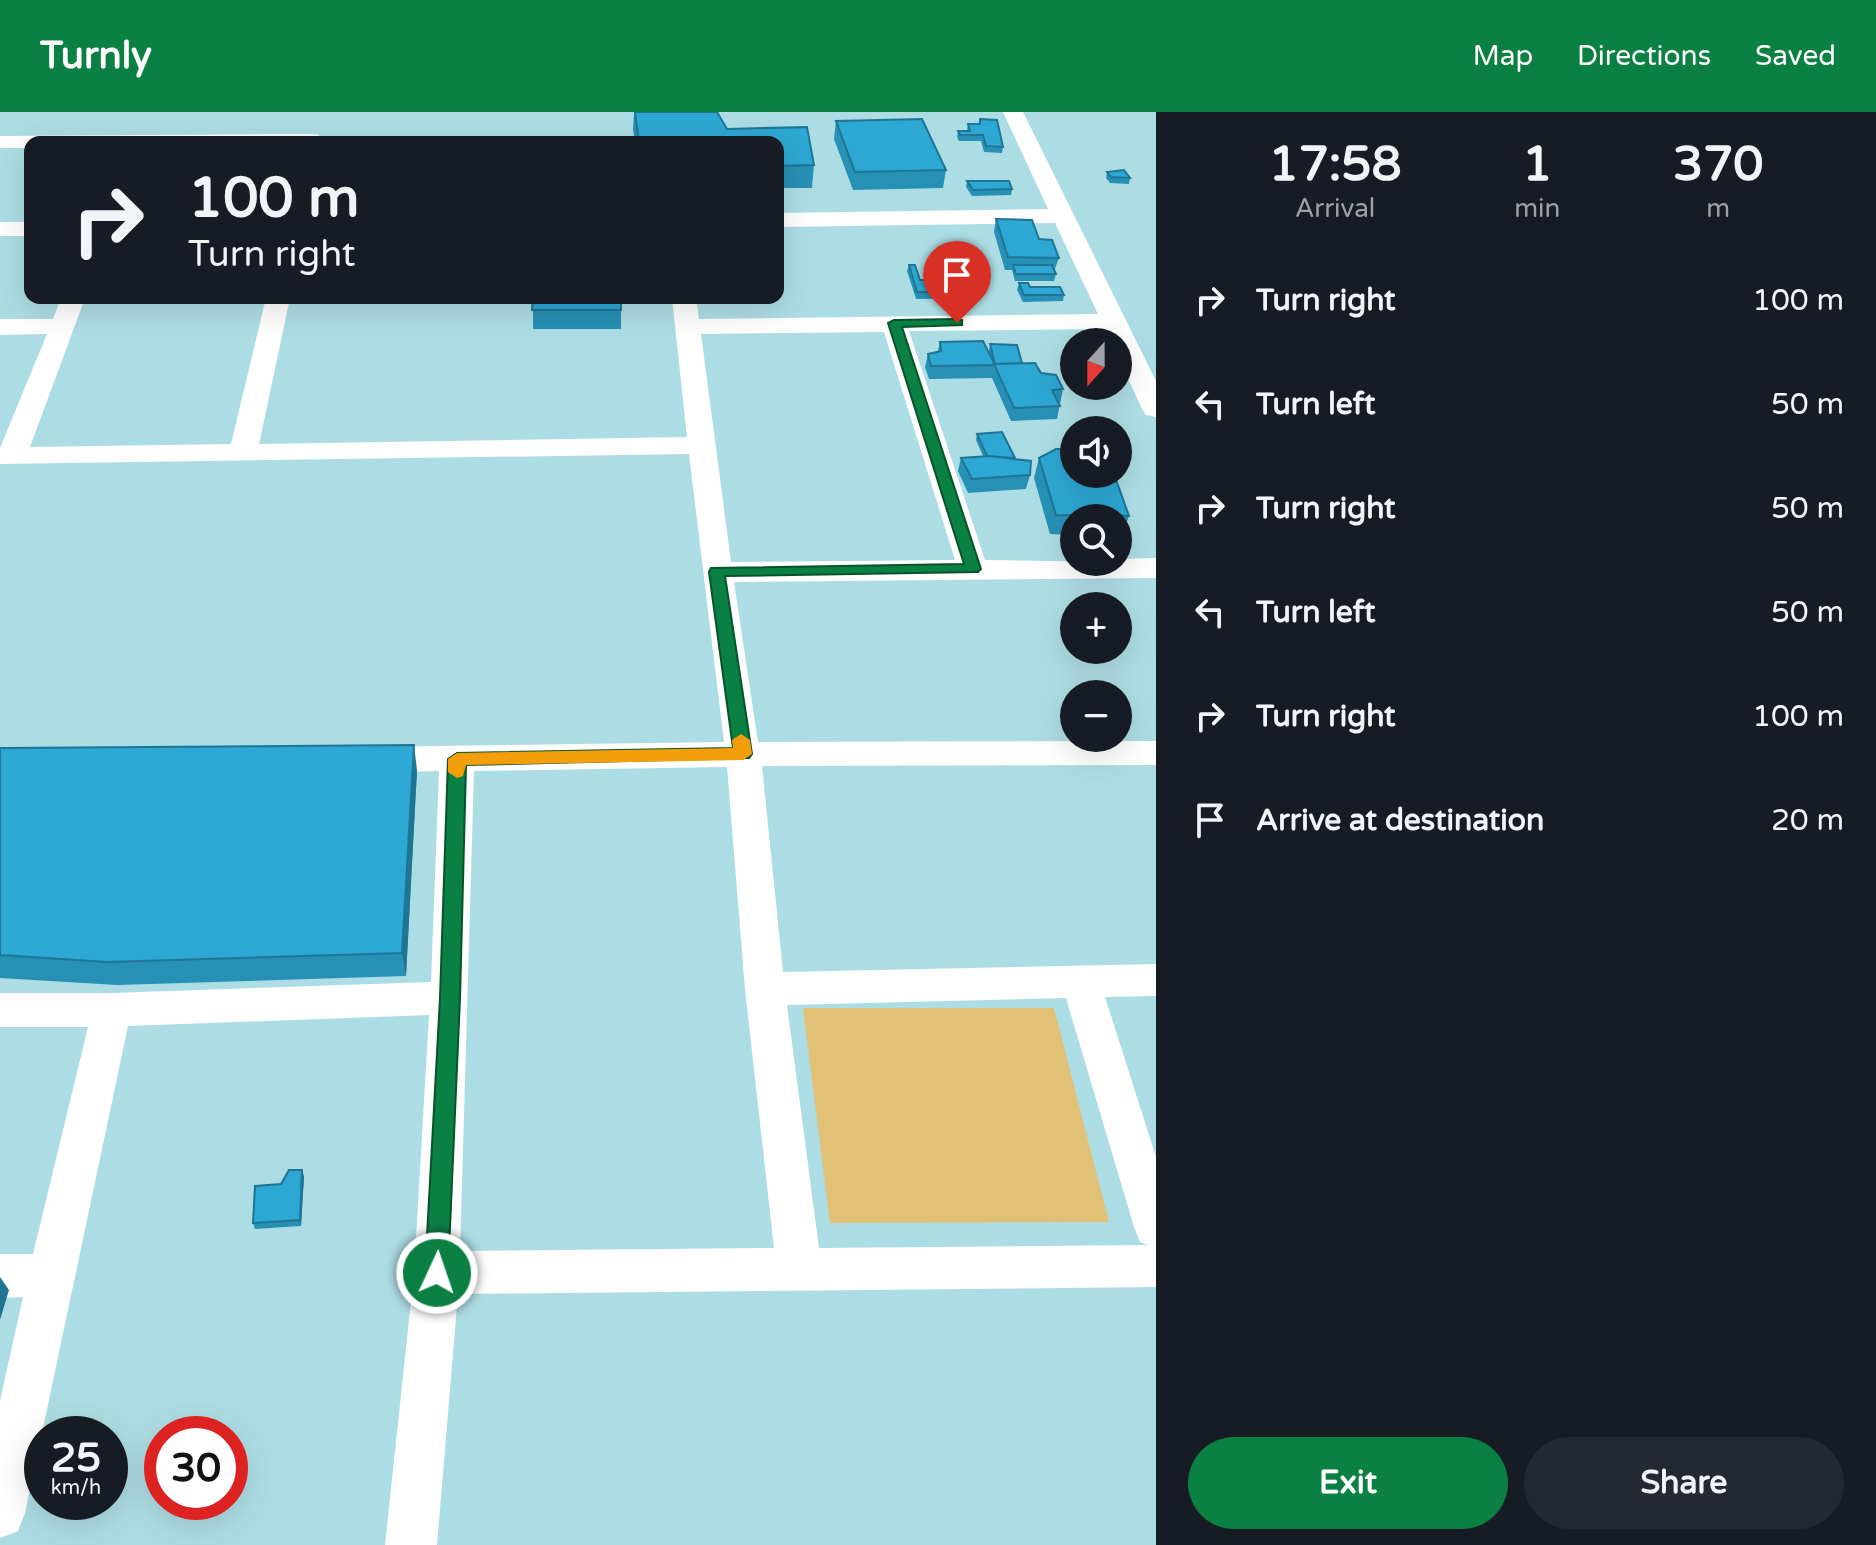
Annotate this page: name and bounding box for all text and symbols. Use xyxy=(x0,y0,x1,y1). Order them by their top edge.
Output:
text: Turnly xyxy=(40,33,152,79)
text: Map xyxy=(1473,39,1533,73)
text: Directions xyxy=(1577,39,1711,73)
text: Saved xyxy=(1755,39,1836,73)
text: 17:58 xyxy=(1269,136,1402,194)
text: 1 xyxy=(1522,136,1552,194)
text: 370 xyxy=(1673,136,1763,194)
text: 100 m xyxy=(188,165,359,232)
icon: right xyxy=(56,168,160,272)
text: Arrival xyxy=(1295,193,1375,224)
text: min xyxy=(1514,193,1560,224)
text: m xyxy=(1706,193,1730,224)
text: Turn right xyxy=(188,233,355,276)
pin xyxy=(923,241,991,323)
icon: arrive xyxy=(935,253,979,297)
icon: right xyxy=(1188,278,1232,322)
text: Turn right xyxy=(1256,282,1396,319)
text: 100 m xyxy=(1752,282,1844,319)
north arrow xyxy=(1060,328,1132,400)
map controls xyxy=(1060,328,1132,752)
icon: left xyxy=(1188,382,1232,426)
text: Turn left xyxy=(1256,386,1375,423)
text: 50 m xyxy=(1771,386,1844,423)
button: sound xyxy=(1060,416,1132,488)
icon: right xyxy=(1188,486,1232,530)
text: Turn right xyxy=(1256,490,1396,527)
text: 50 m xyxy=(1771,490,1844,527)
button: search xyxy=(1060,504,1132,576)
icon: left xyxy=(1188,590,1232,634)
button: + xyxy=(1060,592,1132,664)
text: Turn left xyxy=(1256,594,1375,631)
text: 50 m xyxy=(1771,594,1844,631)
button: − xyxy=(1060,680,1132,752)
icon: right xyxy=(1188,694,1232,738)
text: Turn right xyxy=(1256,698,1396,735)
text: 100 m xyxy=(1752,698,1844,735)
icon: arrive xyxy=(1188,798,1232,842)
text: Arrive at destination xyxy=(1256,802,1544,839)
text: 20 m xyxy=(1771,802,1844,839)
position arrow xyxy=(395,1231,479,1315)
speed limit sign: 30 xyxy=(144,1416,248,1520)
text: 25 xyxy=(51,1434,101,1482)
button: Exit xyxy=(1188,1437,1508,1529)
button: Share xyxy=(1524,1437,1844,1529)
text: km/h xyxy=(51,1476,101,1500)

